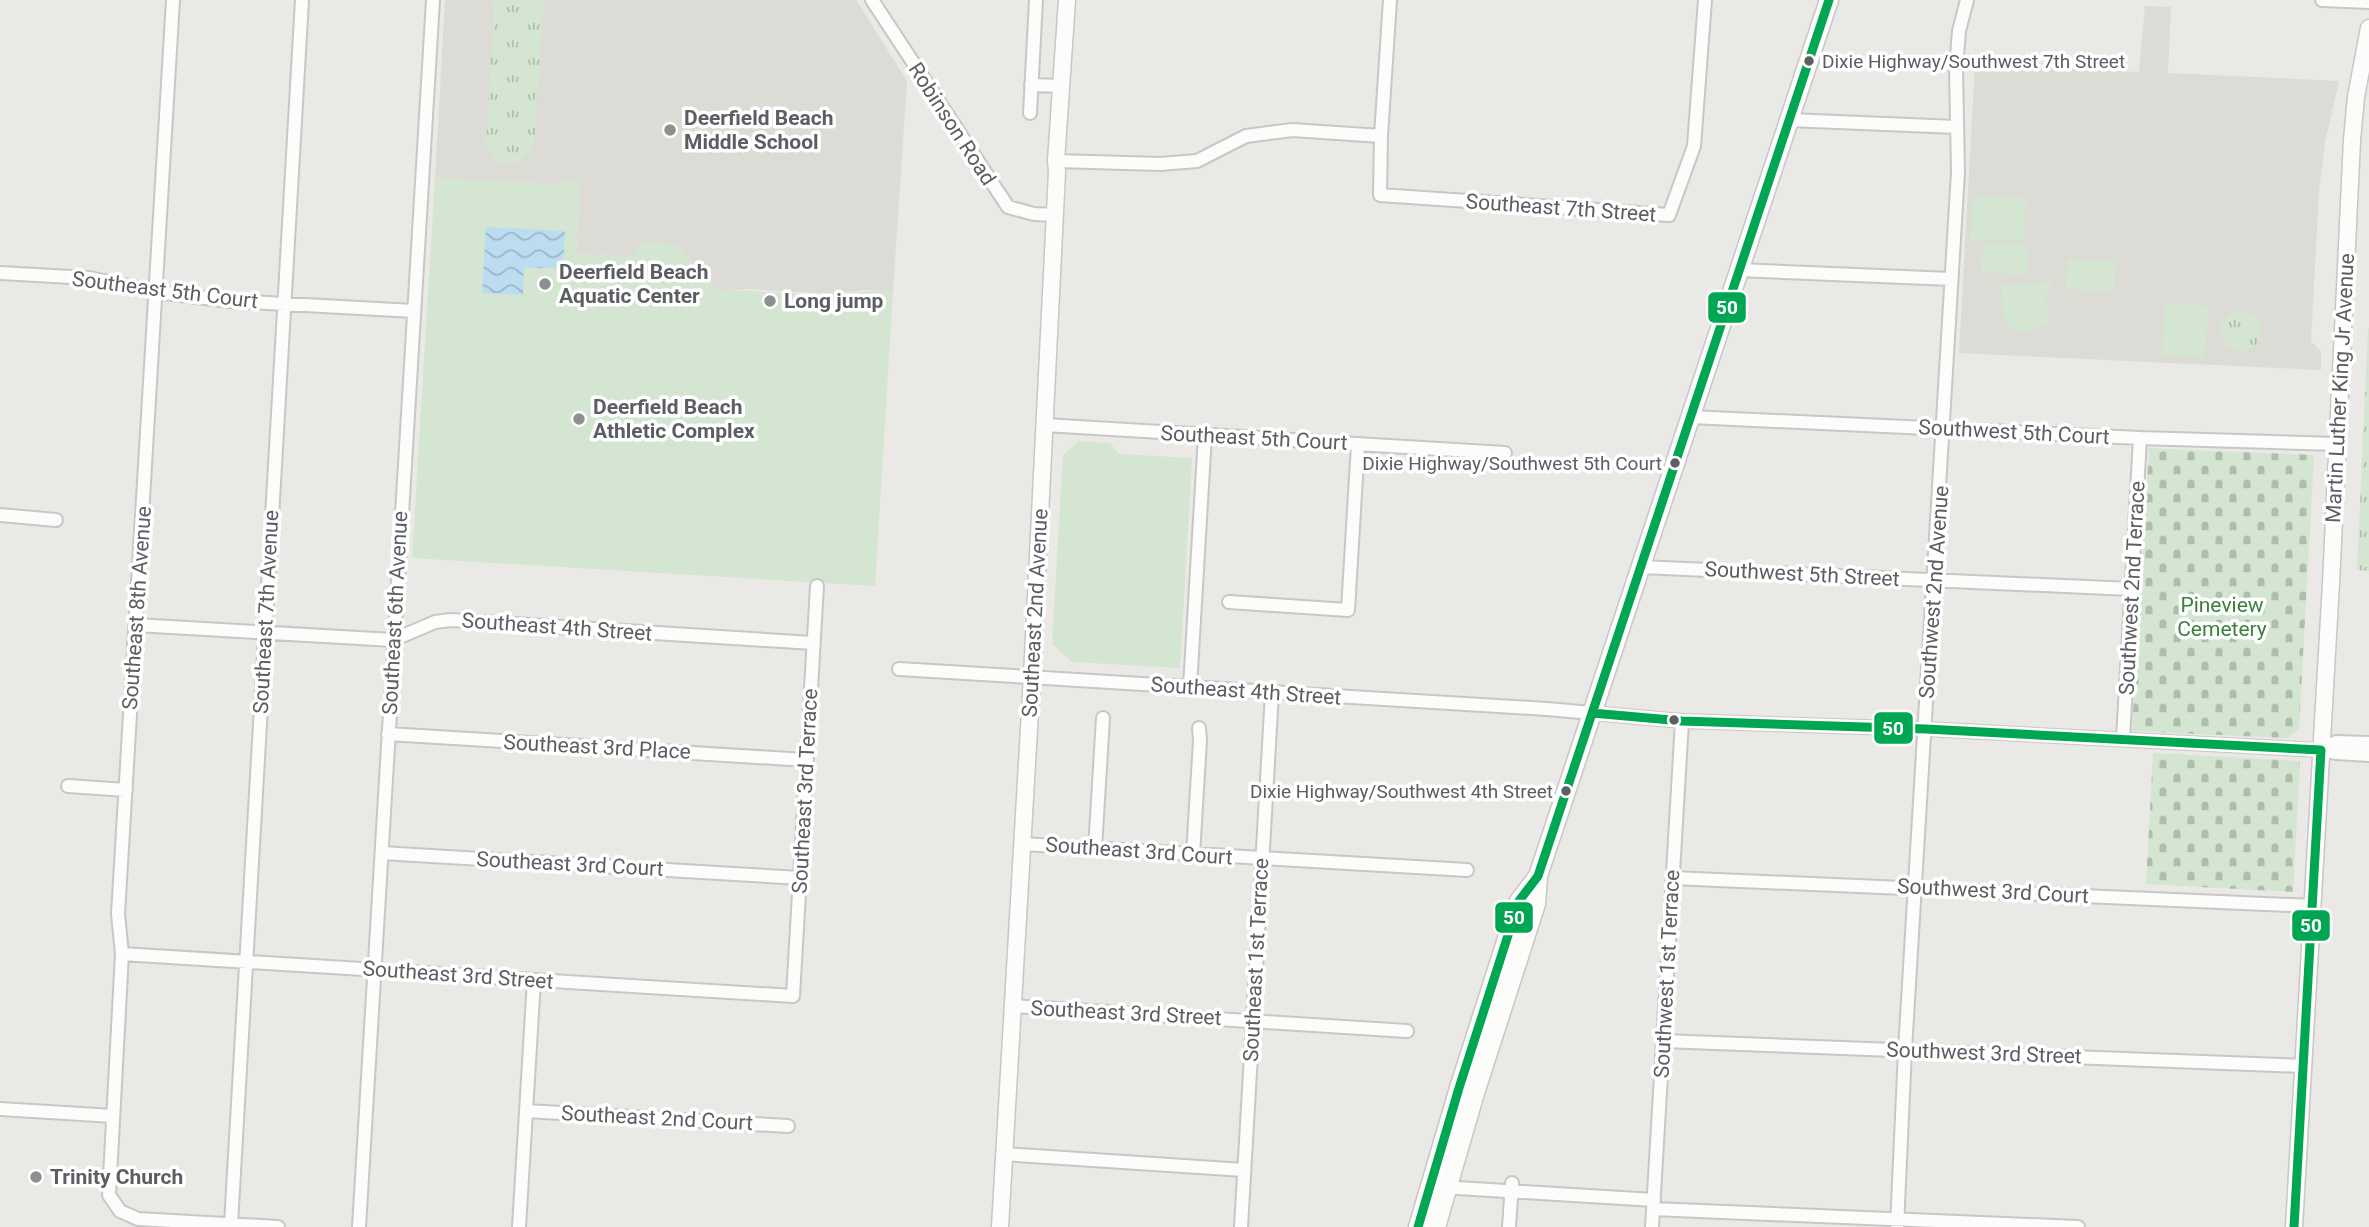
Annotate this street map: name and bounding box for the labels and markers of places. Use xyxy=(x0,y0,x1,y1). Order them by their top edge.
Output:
place label: Dixie Highway/Southwest 7th Street xyxy=(1822,50,2125,73)
marker: Dixie Highway/Southwest 7th Street xyxy=(1802,54,1816,68)
place label: Deerfield Beach Middle School xyxy=(684,106,833,154)
marker: Deerfield Beach Middle School xyxy=(662,122,678,138)
place label: Deerfield Beach Aquatic Center xyxy=(559,260,708,308)
marker: Deerfield Beach Aquatic Center xyxy=(537,276,553,292)
place label: Long jump xyxy=(784,289,884,313)
marker: Long jump xyxy=(762,293,778,309)
place label: Deerfield Beach Athletic Complex xyxy=(593,395,755,443)
marker: Deerfield Beach Athletic Complex xyxy=(571,411,587,427)
place label: Dixie Highway/Southwest 5th Court xyxy=(1362,452,1662,475)
marker: Dixie Highway/Southwest 5th Court xyxy=(1668,456,1682,470)
unlabelled marker xyxy=(1667,713,1681,727)
place label: Dixie Highway/Southwest 4th Street xyxy=(1250,780,1553,803)
marker: Dixie Highway/Southwest 4th Street xyxy=(1559,784,1573,798)
place label: Trinity Church xyxy=(50,1165,183,1189)
marker: Trinity Church xyxy=(28,1169,44,1185)

